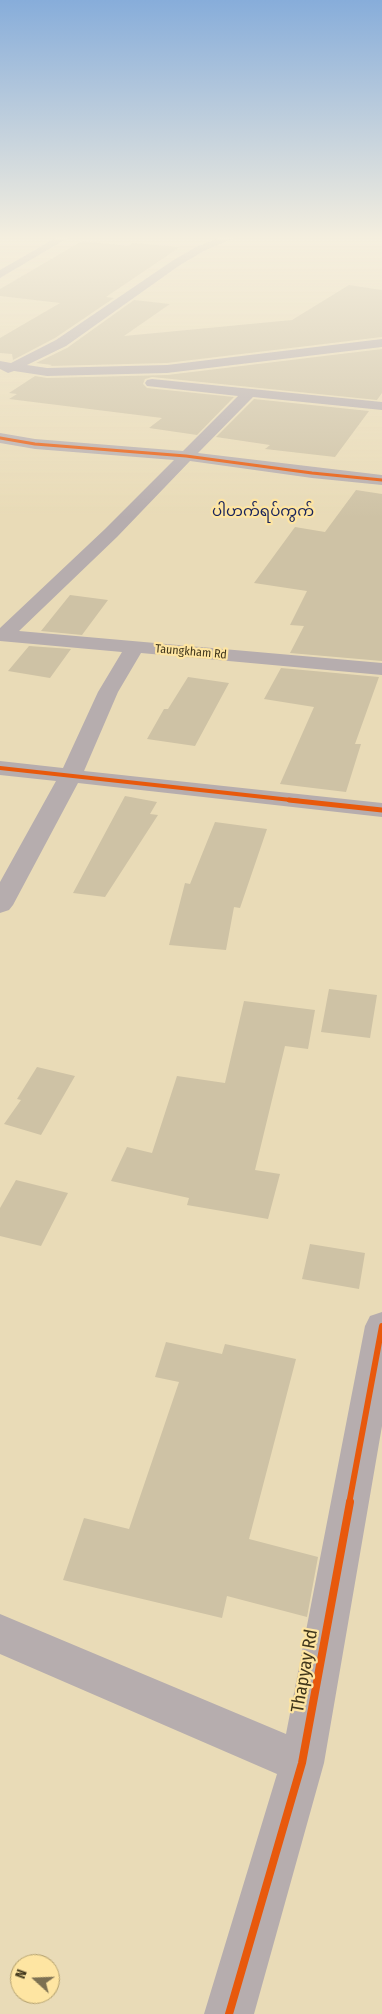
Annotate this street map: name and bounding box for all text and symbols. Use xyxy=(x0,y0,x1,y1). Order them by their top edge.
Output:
district label: ပါဟက်ရပ်ကွက် xyxy=(212,503,314,521)
street label: Taungkham Rd xyxy=(155,642,227,662)
street label: Thapyay Rd xyxy=(287,1628,323,1714)
north arrow xyxy=(10,1954,60,2004)
text: N xyxy=(12,1967,31,1981)

